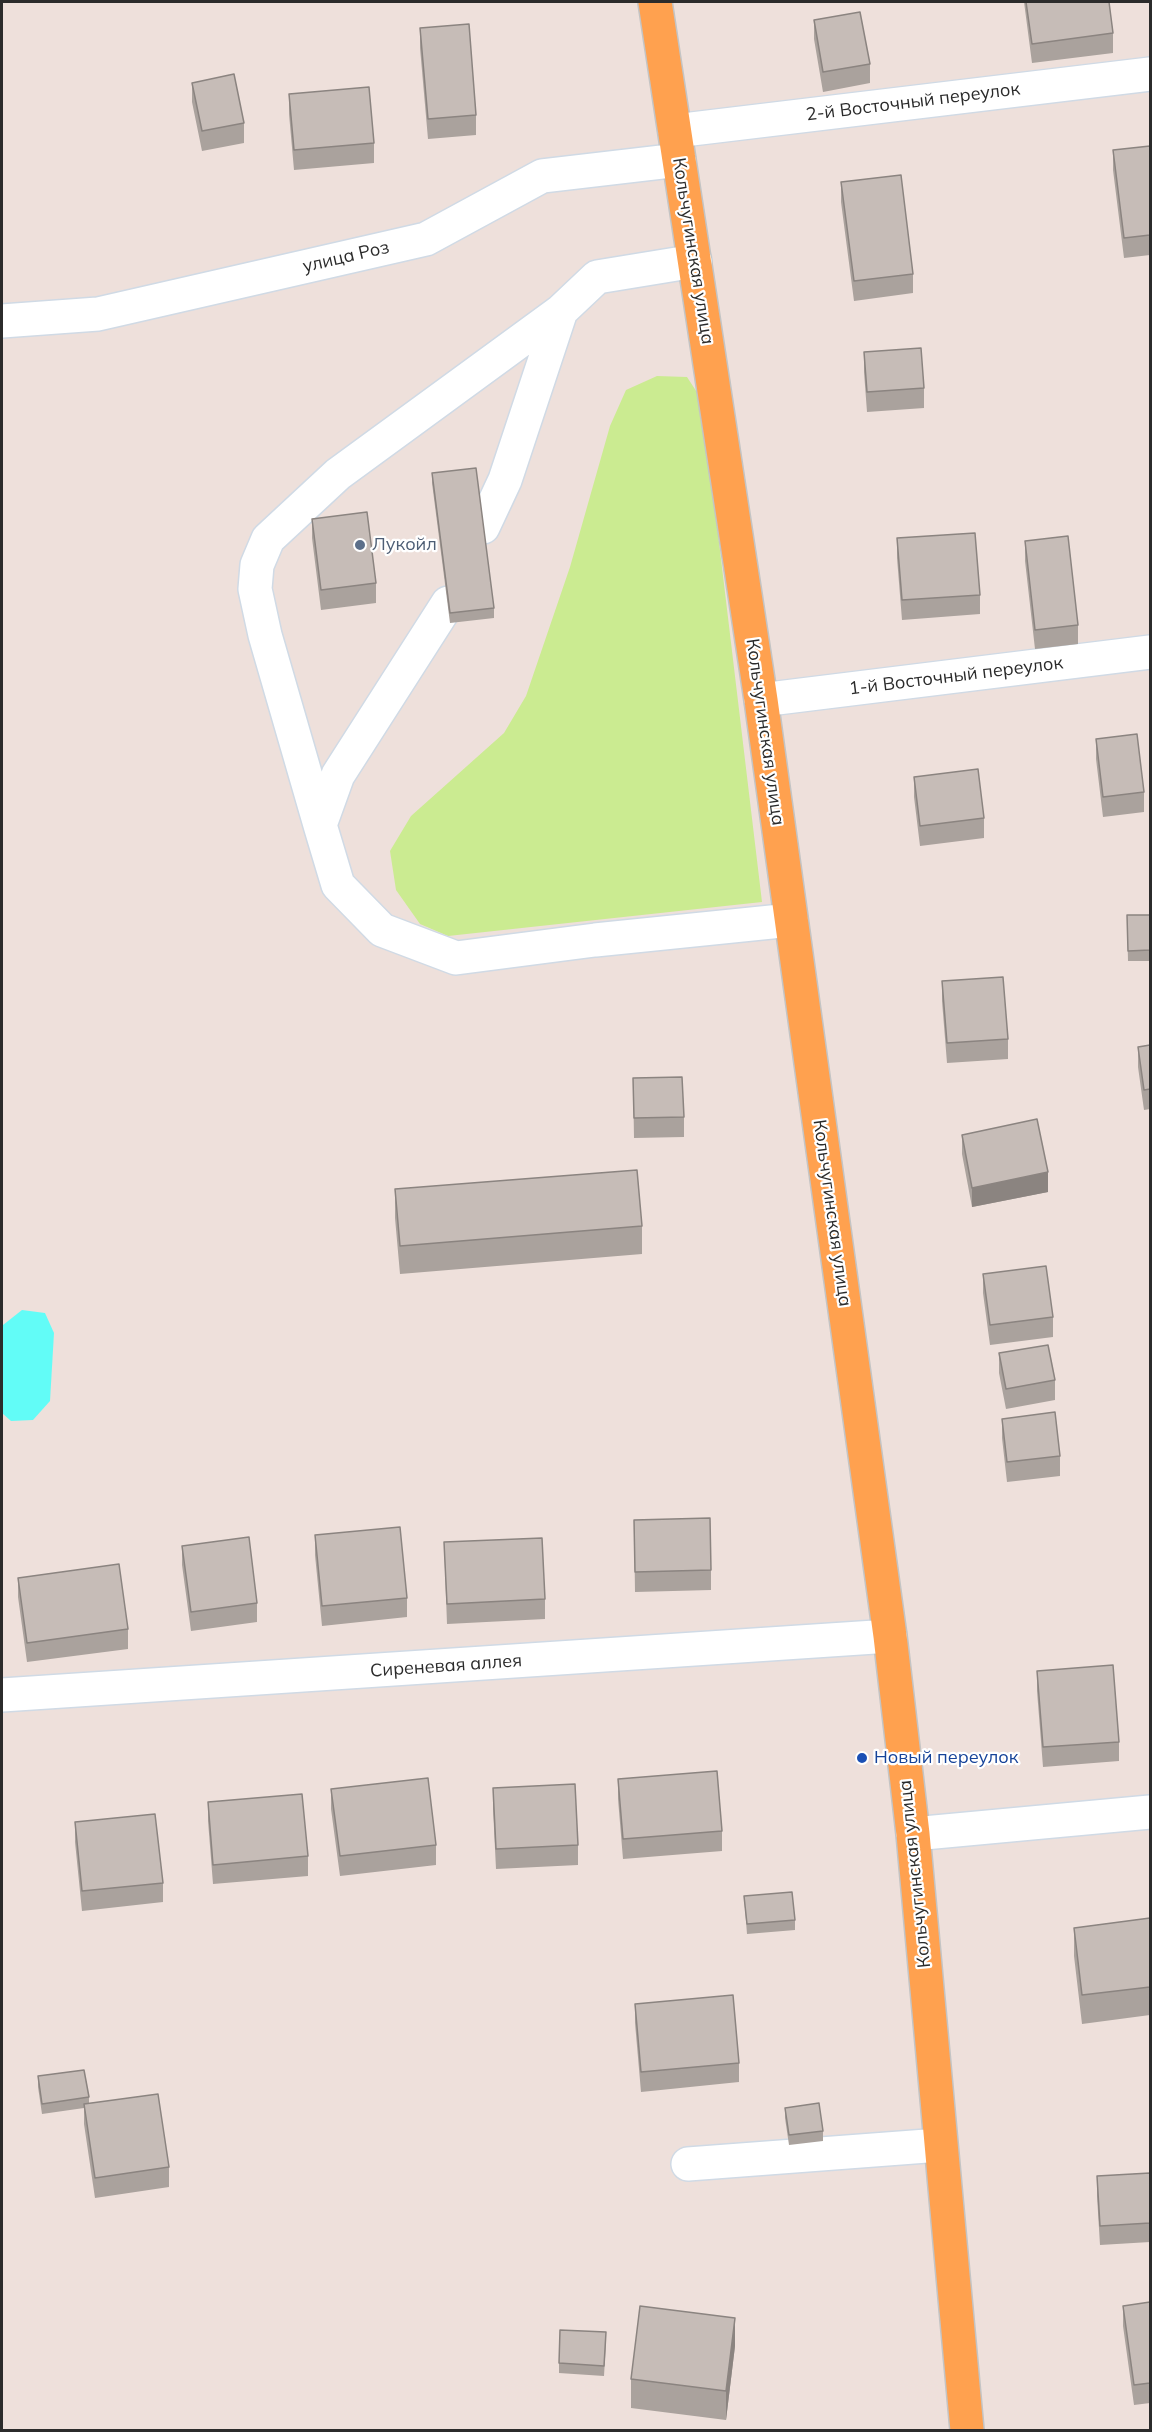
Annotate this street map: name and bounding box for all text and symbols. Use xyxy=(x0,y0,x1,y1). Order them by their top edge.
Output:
street label: 2-й Восточный переулок xyxy=(805,78,1021,126)
street label: Кольчугинская улица xyxy=(668,156,718,346)
street label: улица Роз xyxy=(301,237,391,277)
place label: Лукойл xyxy=(372,534,437,556)
marker: Лукойл xyxy=(353,538,367,552)
street label: Кольчугинская улица xyxy=(741,637,789,827)
street label: 1-й Восточный переулок xyxy=(848,652,1064,700)
street label: Кольчугинская улица xyxy=(808,1118,856,1308)
street label: Сиреневая аллея xyxy=(369,1650,523,1682)
place label: Новый переулок xyxy=(874,1747,1019,1769)
marker: Новый переулок xyxy=(855,1751,869,1765)
street label: Кольчугинская улица xyxy=(894,1779,936,1969)

